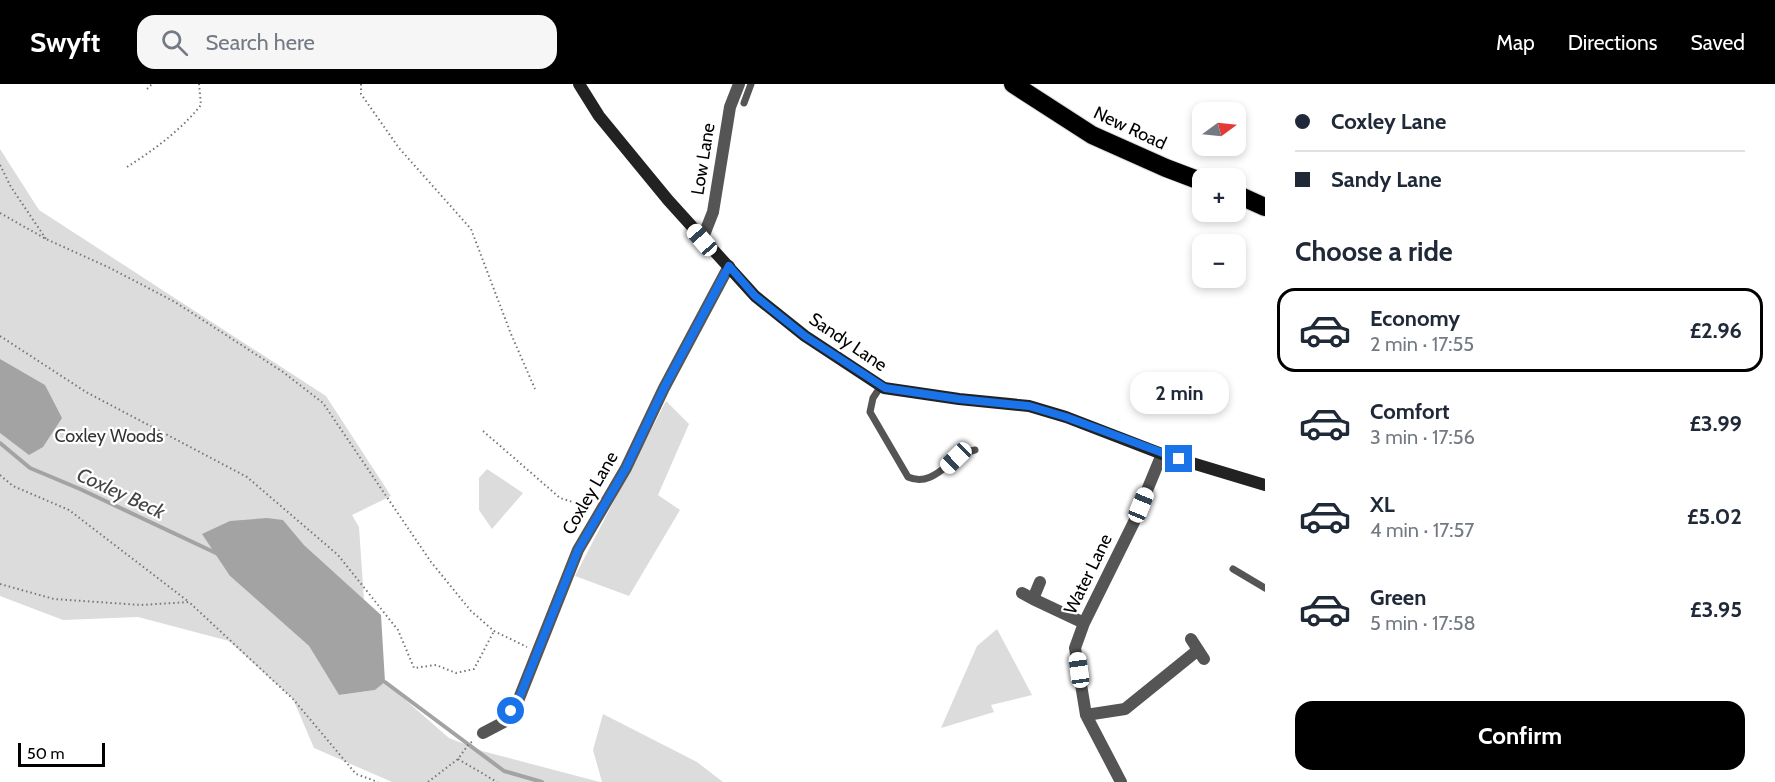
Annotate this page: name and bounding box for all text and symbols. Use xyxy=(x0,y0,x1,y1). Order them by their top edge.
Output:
search box xyxy=(137,15,557,69)
text: Swyft xyxy=(30,25,101,59)
icon: search xyxy=(158,26,191,59)
text: Search here xyxy=(206,29,315,56)
text: Map xyxy=(1496,30,1535,55)
text: Directions xyxy=(1568,30,1657,55)
text: Saved xyxy=(1690,30,1745,55)
street label: New Road xyxy=(1090,102,1170,154)
north arrow xyxy=(1192,102,1246,156)
map controls xyxy=(1192,102,1246,288)
text: Coxley Lane xyxy=(1331,108,1446,135)
street label: Low Lane xyxy=(686,121,720,197)
text: Sandy Lane xyxy=(1331,166,1442,193)
button: + xyxy=(1192,168,1246,222)
car xyxy=(683,221,721,259)
button: − xyxy=(1192,234,1246,288)
text: Choose a ride xyxy=(1295,235,1453,268)
icon: car xyxy=(1298,303,1352,357)
text: Economy xyxy=(1370,305,1460,332)
street label: Sandy Lane xyxy=(805,308,891,376)
text: £2.96 xyxy=(1690,317,1742,344)
text: 2 min · 17:55 xyxy=(1370,332,1474,356)
callout: 2 min xyxy=(1130,372,1228,414)
text: 2 min xyxy=(1155,381,1204,405)
icon: car xyxy=(1298,396,1352,450)
text: Comfort xyxy=(1370,398,1449,425)
text: £3.99 xyxy=(1689,410,1742,437)
park label: Coxley Woods xyxy=(55,425,163,447)
text: 3 min · 17:56 xyxy=(1370,425,1475,449)
car xyxy=(937,439,975,477)
route end xyxy=(1165,445,1192,472)
street label: Coxley Lane xyxy=(557,448,623,538)
water label: Coxley Beck xyxy=(73,462,170,524)
car xyxy=(1126,485,1156,525)
icon: car xyxy=(1298,489,1352,543)
text: XL xyxy=(1370,491,1395,518)
text: £5.02 xyxy=(1687,503,1742,530)
text: 4 min · 17:57 xyxy=(1370,518,1474,542)
street label: Water Lane xyxy=(1059,530,1117,618)
icon: car xyxy=(1298,582,1352,636)
text: Green xyxy=(1370,584,1426,611)
text: £3.95 xyxy=(1690,596,1742,623)
text: 5 min · 17:58 xyxy=(1370,611,1476,635)
car xyxy=(1068,651,1090,689)
route start xyxy=(497,697,524,724)
button: Confirm xyxy=(1295,701,1745,770)
scale bar xyxy=(18,740,105,768)
text: 50 m xyxy=(27,744,64,763)

